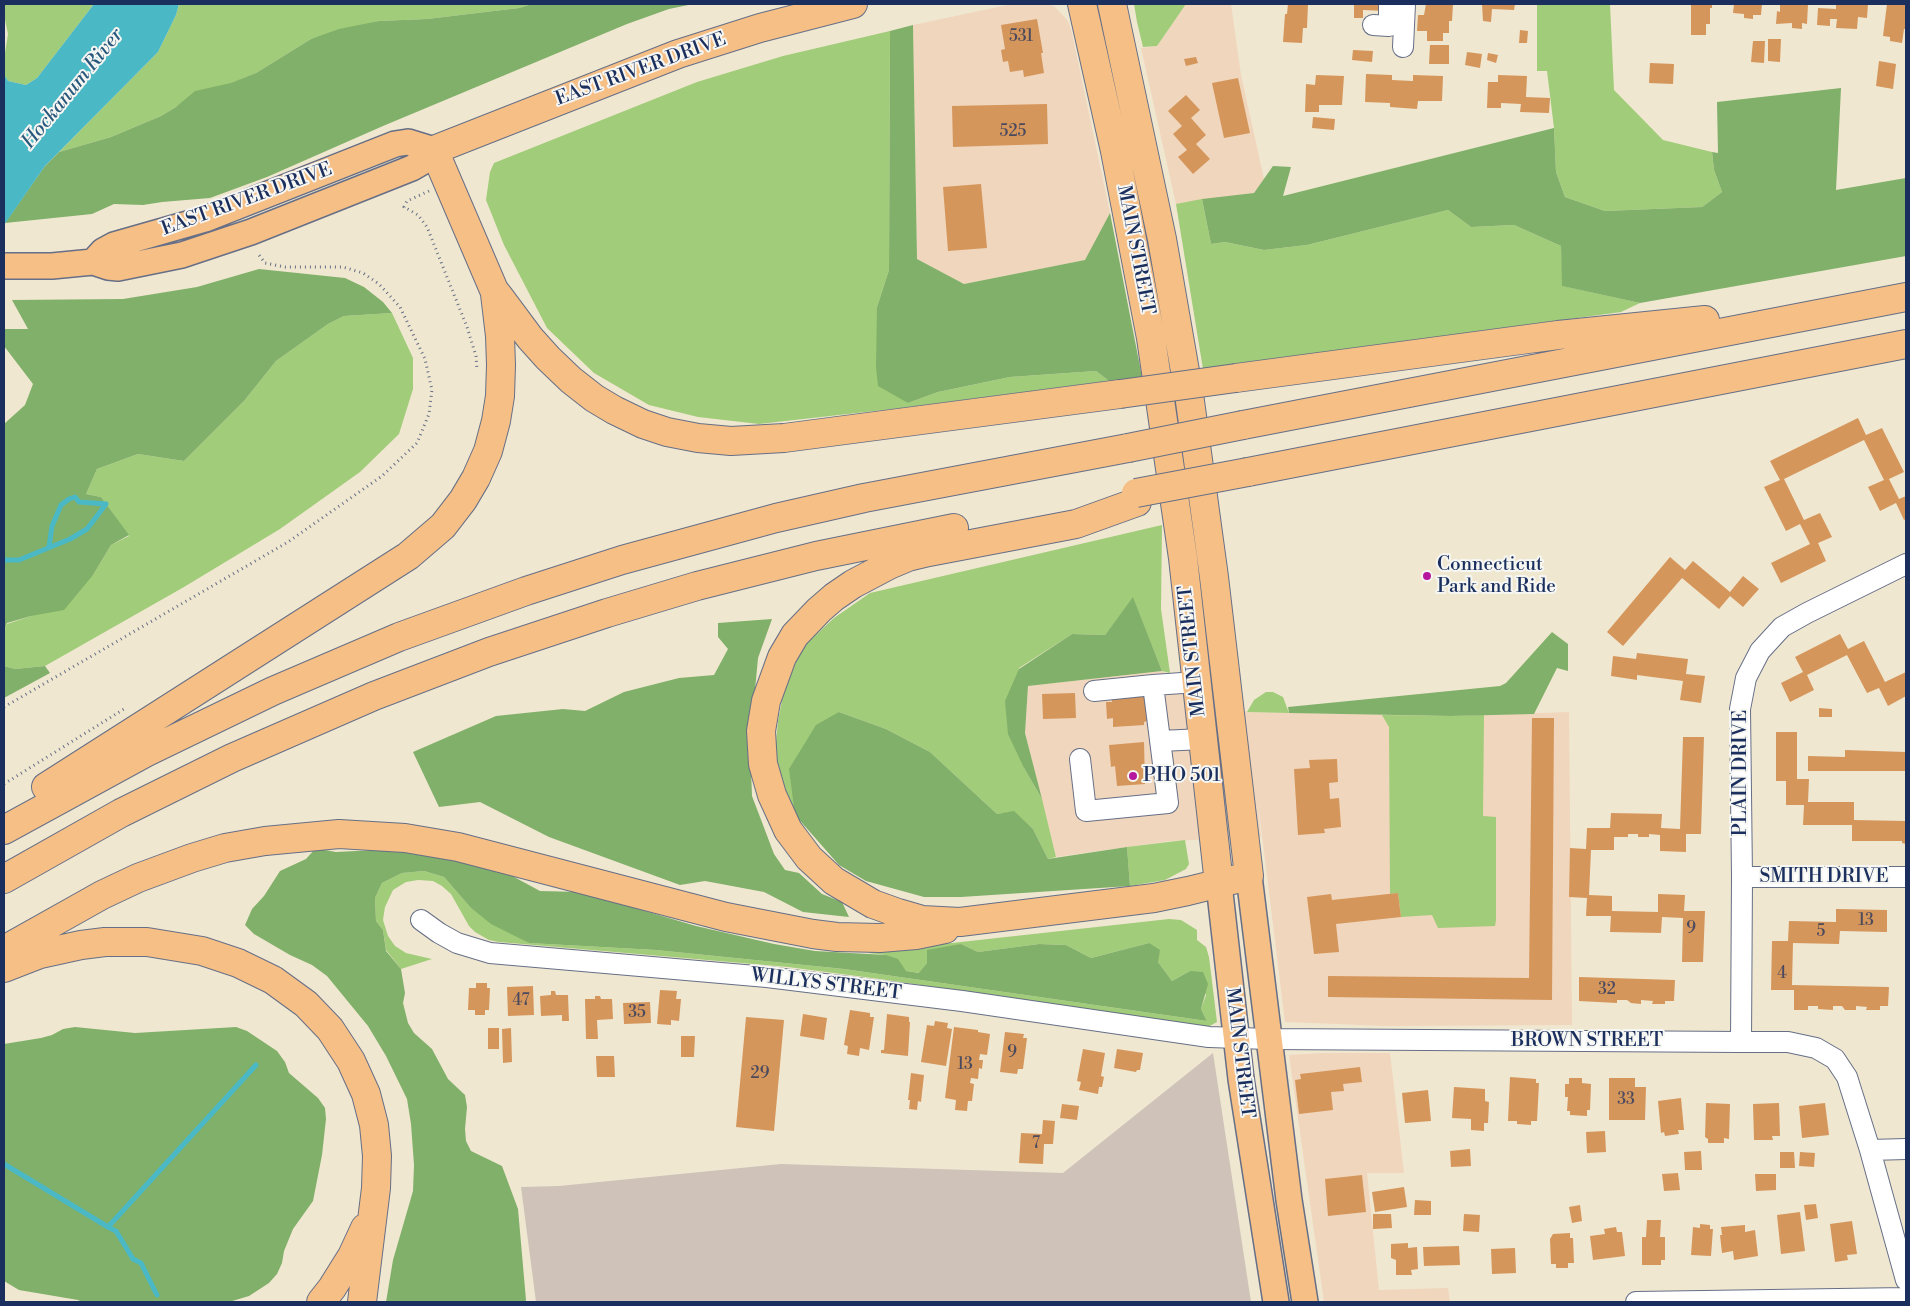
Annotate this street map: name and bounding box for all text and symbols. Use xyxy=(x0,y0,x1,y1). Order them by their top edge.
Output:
water label: Hockanum River xyxy=(17,24,129,154)
house number: 531 xyxy=(1009,27,1033,47)
street label: EAST RIVER DRIVE xyxy=(553,29,729,111)
house number: 525 xyxy=(1000,122,1026,142)
street label: EAST RIVER DRIVE xyxy=(159,159,335,241)
street label: MAIN STREET xyxy=(1111,183,1159,317)
place label: Connecticut Park and Ride xyxy=(1437,554,1556,598)
marker: Connecticut Park and Ride xyxy=(1421,570,1433,582)
street label: MAIN STREET xyxy=(1175,584,1211,718)
street label: PLAIN DRIVE xyxy=(1730,710,1752,836)
place label: PHO 501 xyxy=(1143,765,1221,787)
marker: PHO 501 xyxy=(1127,770,1139,782)
street label: SMITH DRIVE xyxy=(1759,866,1889,888)
house number: 13 xyxy=(1858,911,1874,931)
house number: 9 xyxy=(1686,919,1696,939)
house number: 5 xyxy=(1817,922,1825,942)
street label: WILLYS STREET xyxy=(749,964,903,1006)
house number: 4 xyxy=(1777,964,1787,984)
house number: 32 xyxy=(1598,980,1616,1000)
street label: MAIN STREET xyxy=(1220,986,1258,1120)
house number: 47 xyxy=(513,991,529,1011)
house number: 35 xyxy=(628,1003,646,1023)
street label: BROWN STREET xyxy=(1511,1030,1663,1052)
house number: 9 xyxy=(1007,1043,1017,1063)
house number: 13 xyxy=(957,1055,973,1075)
house number: 29 xyxy=(751,1064,769,1084)
house number: 33 xyxy=(1617,1090,1635,1110)
house number: 7 xyxy=(1032,1134,1040,1154)

